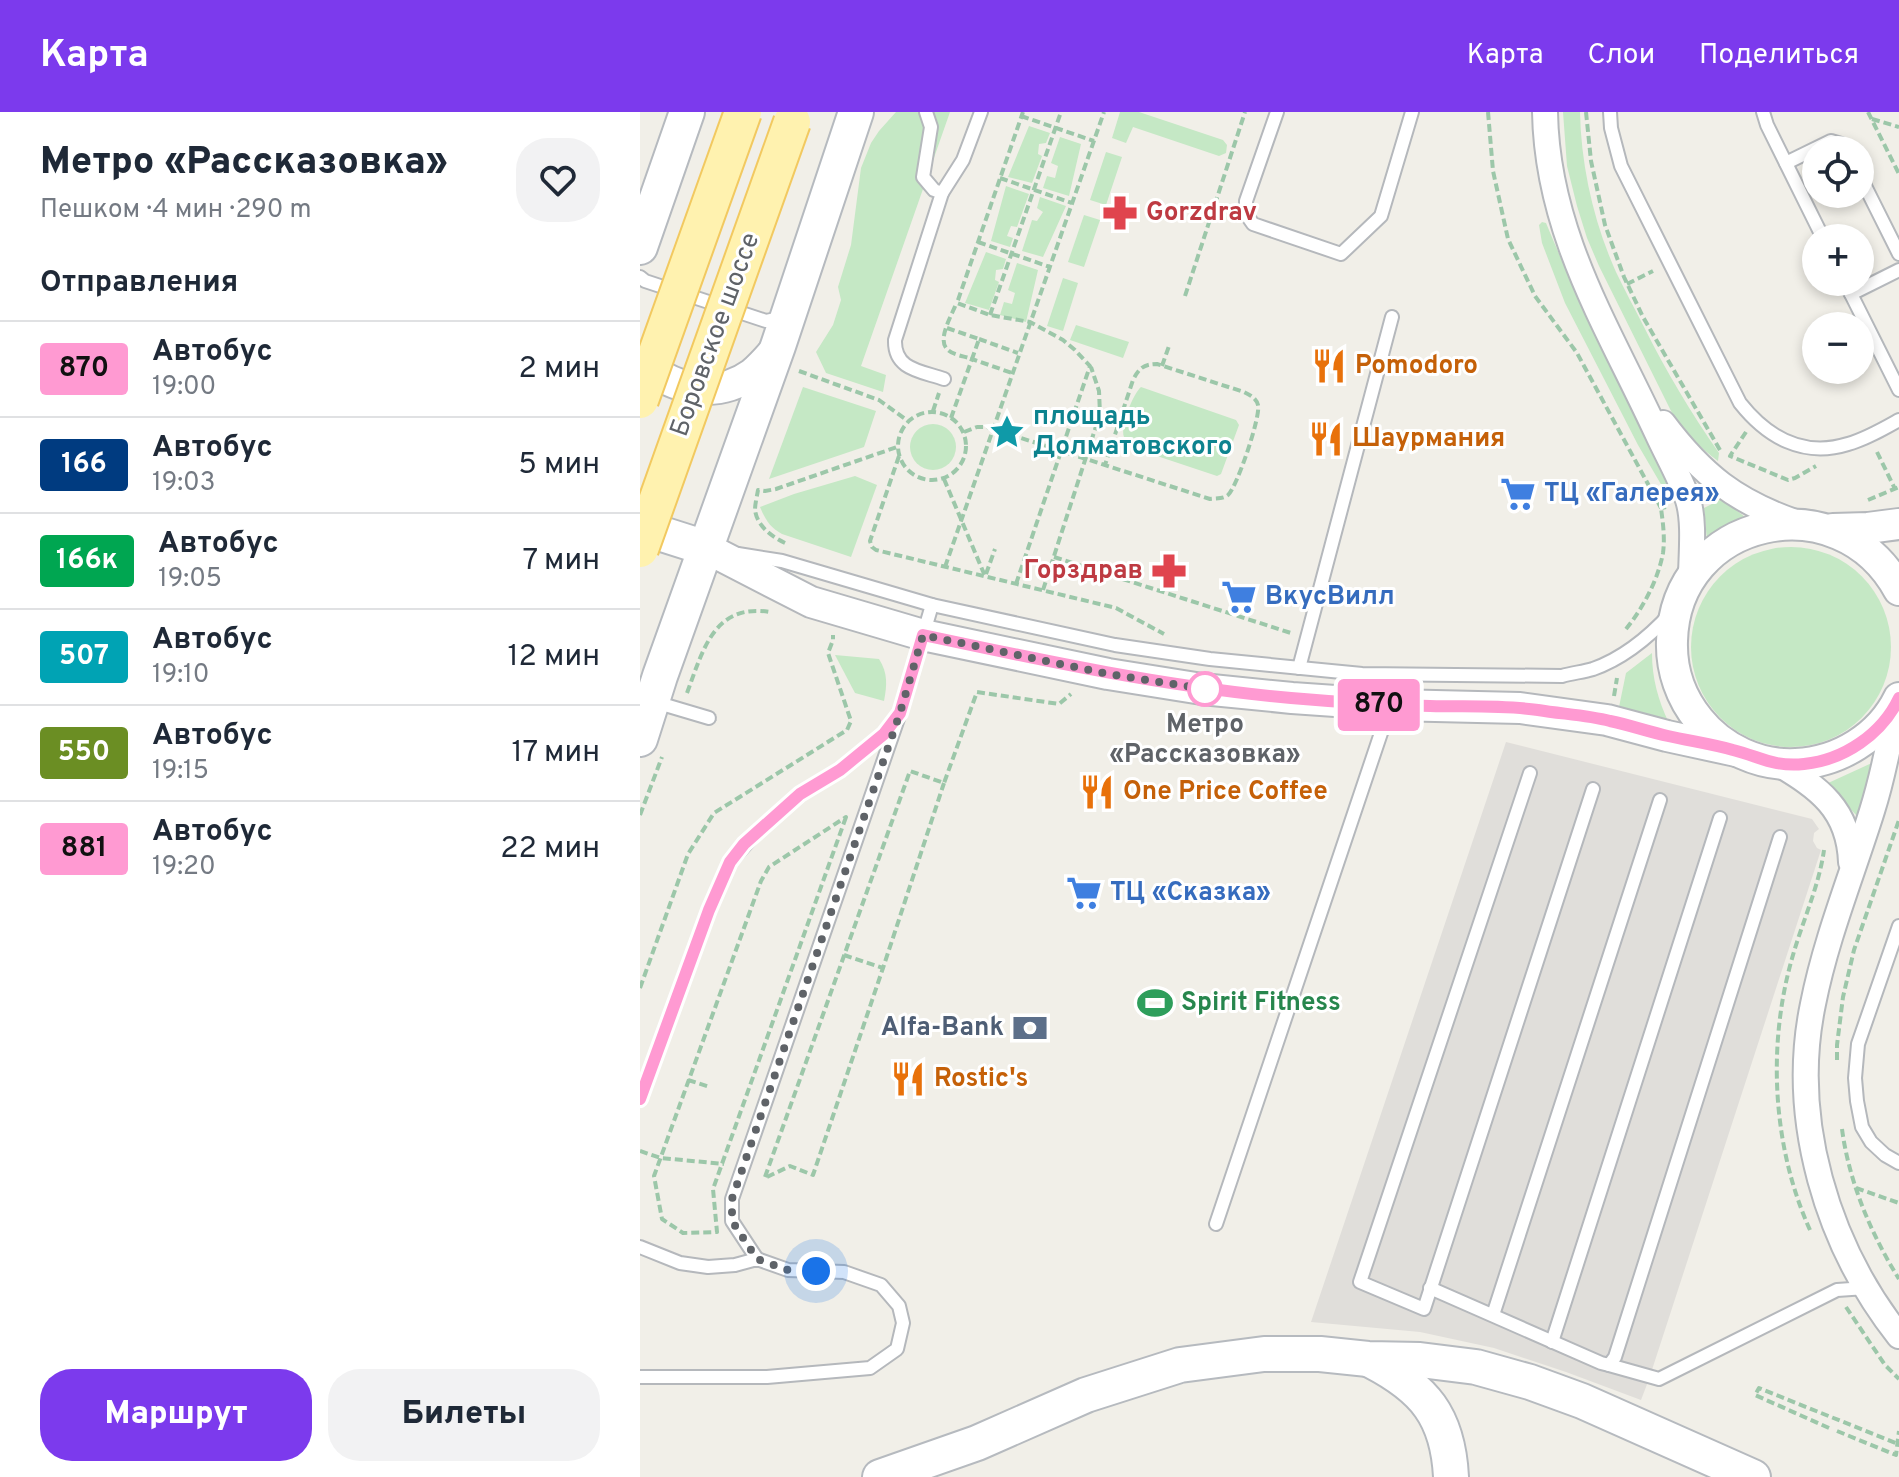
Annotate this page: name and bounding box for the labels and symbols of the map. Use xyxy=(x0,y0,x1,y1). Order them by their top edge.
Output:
pharmacy icon: Gorzdrav xyxy=(1101,194,1139,232)
place label: Gorzdrav xyxy=(1146,197,1257,230)
street label: Боровское шоссе xyxy=(664,229,768,441)
restaurant icon: Pomodoro xyxy=(1310,347,1348,385)
place label: Pomodoro xyxy=(1355,350,1478,383)
place label: площадь Долматовского xyxy=(1033,401,1233,464)
place icon: площадь Долматовского xyxy=(988,413,1026,451)
restaurant icon: Шаурмания xyxy=(1307,420,1345,458)
place label: Шаурмания xyxy=(1352,423,1505,456)
supermarket icon: ТЦ «Галерея» xyxy=(1499,475,1537,513)
place label: ТЦ «Галерея» xyxy=(1544,478,1719,511)
pharmacy icon: Горздрав xyxy=(1150,552,1188,590)
place label: Горздрав xyxy=(1024,555,1143,588)
supermarket icon: ВкусВилл xyxy=(1220,578,1258,616)
place label: ВкусВилл xyxy=(1265,581,1395,614)
marker: Метро «Рассказовка» xyxy=(1188,672,1222,706)
line badge: 870 xyxy=(1333,679,1425,731)
place label: Метро «Рассказовка» xyxy=(1109,709,1301,772)
restaurant icon: One Price Coffee xyxy=(1078,773,1116,811)
place label: One Price Coffee xyxy=(1123,776,1328,809)
supermarket icon: ТЦ «Сказка» xyxy=(1065,874,1103,912)
place label: ТЦ «Сказка» xyxy=(1110,877,1271,910)
sports icon: Spirit Fitness xyxy=(1136,984,1174,1022)
place label: Spirit Fitness xyxy=(1181,987,1341,1020)
bank icon: Alfa-Bank xyxy=(1011,1009,1049,1047)
place label: Alfa-Bank xyxy=(881,1012,1004,1045)
restaurant icon: Rostic's xyxy=(889,1060,927,1098)
place label: Rostic's xyxy=(934,1063,1028,1096)
your location xyxy=(796,1251,836,1291)

